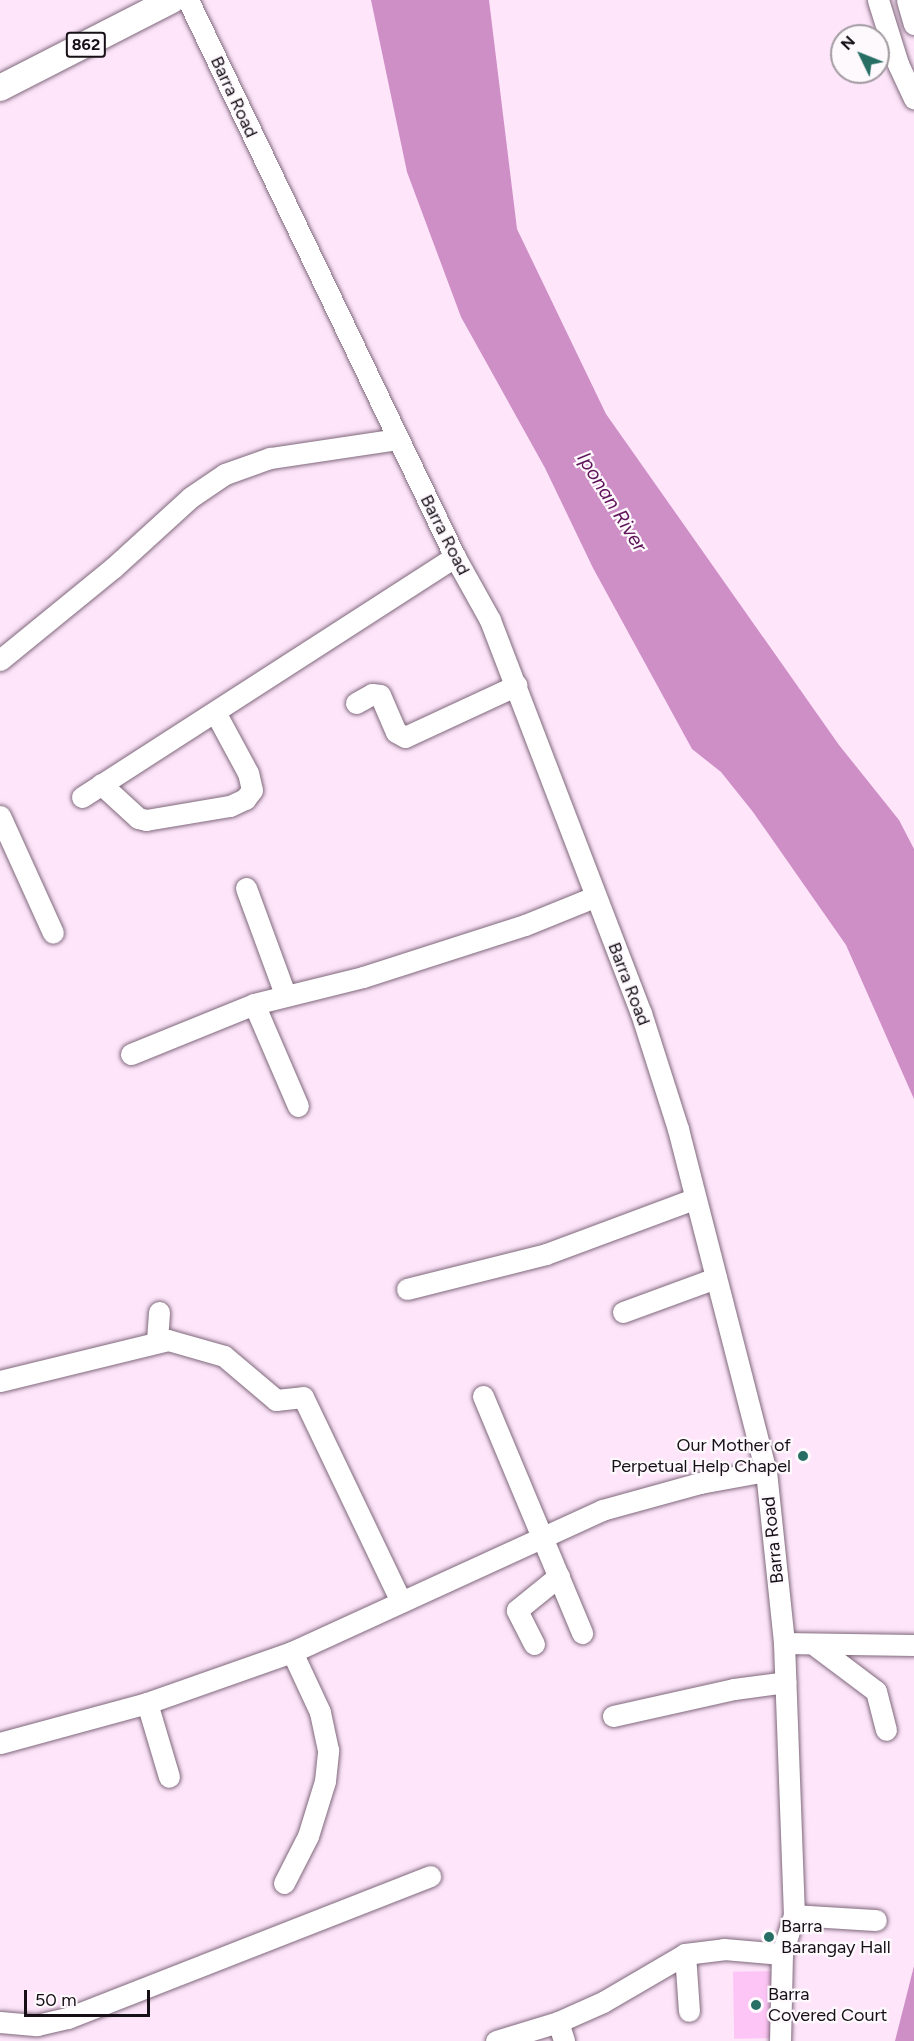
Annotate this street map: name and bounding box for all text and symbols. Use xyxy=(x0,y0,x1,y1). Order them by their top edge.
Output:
north arrow xyxy=(830,24,890,84)
road number: 862 xyxy=(65,32,107,58)
text: N xyxy=(837,32,859,54)
street label: Barra Road xyxy=(206,53,262,141)
water label: Iponan River xyxy=(572,448,652,556)
street label: Barra Road xyxy=(416,491,474,579)
street label: Barra Road xyxy=(603,939,655,1029)
place label: Our Mother of Perpetual Help Chapel xyxy=(611,1435,791,1478)
marker: Our Mother of Perpetual Help Chapel xyxy=(796,1449,810,1463)
street label: Barra Road xyxy=(758,1495,788,1585)
place label: Barra Barangay Hall xyxy=(781,1916,891,1958)
marker: Barra Barangay Hall xyxy=(762,1930,776,1944)
scale bar xyxy=(27,1978,153,2016)
place label: Barra Covered Court xyxy=(768,1984,887,2026)
text: 50 m xyxy=(35,1989,77,2011)
marker: Barra Covered Court xyxy=(749,1998,763,2012)

